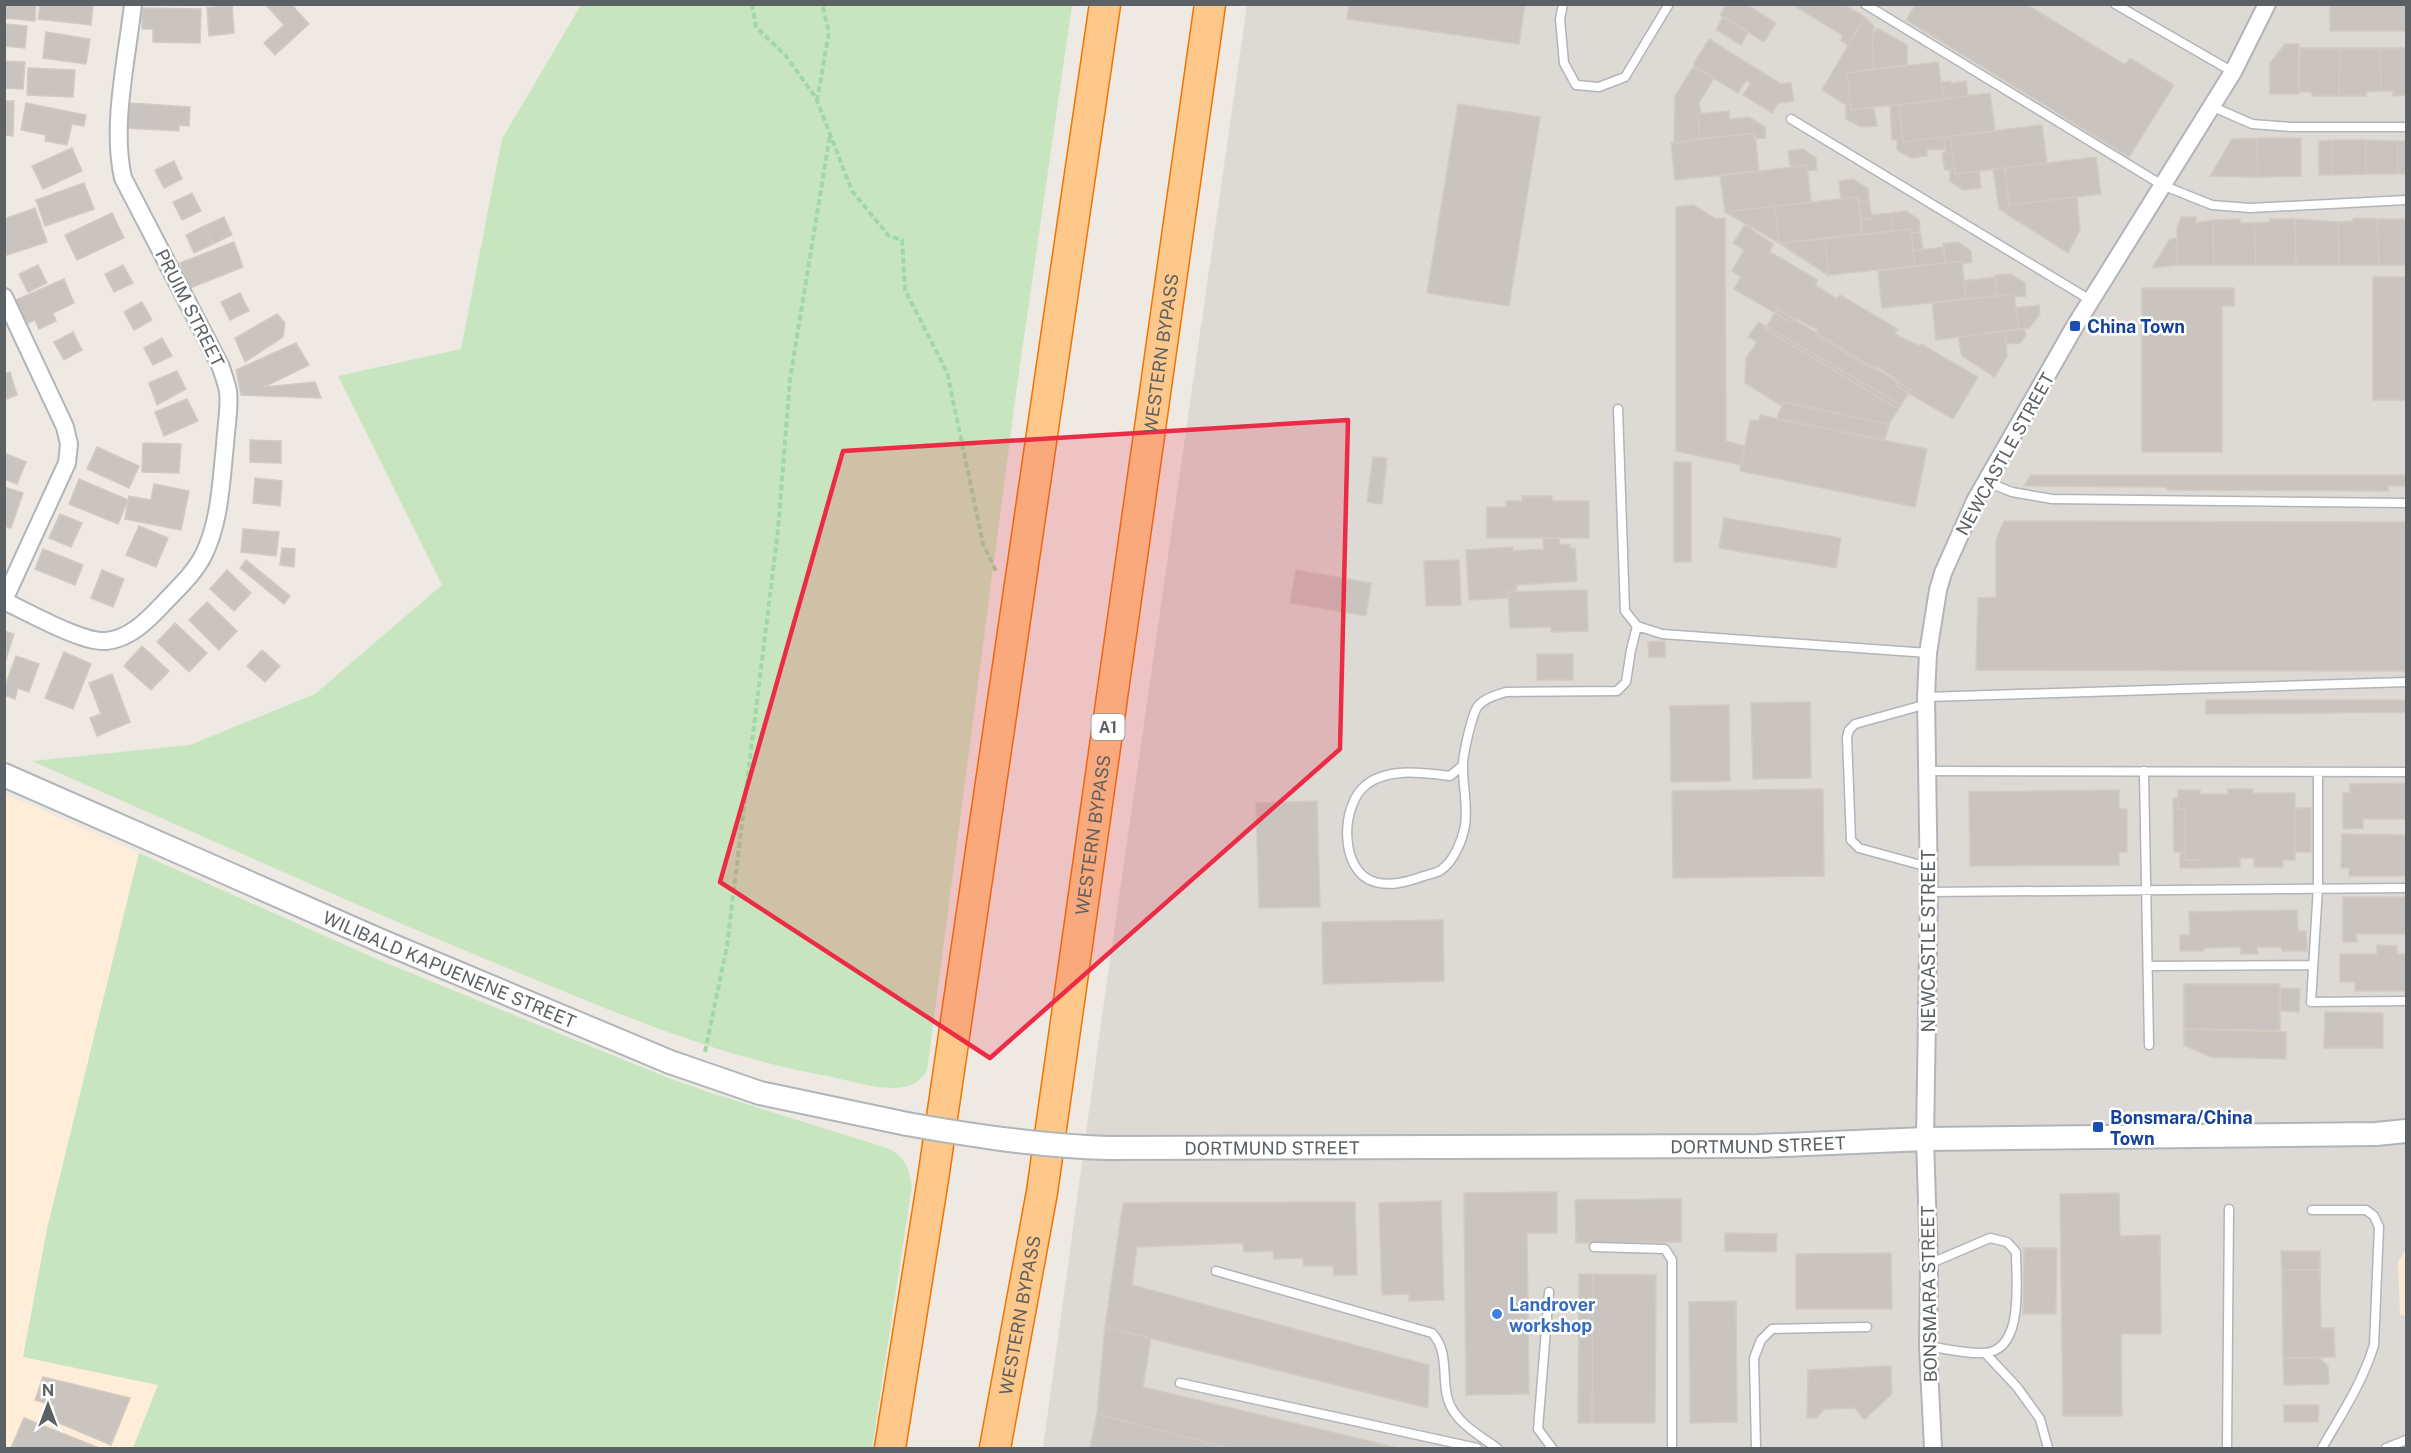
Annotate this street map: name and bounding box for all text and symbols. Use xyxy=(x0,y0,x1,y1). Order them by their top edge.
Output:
street label: PRUIM STREET xyxy=(151,246,229,371)
street label: WESTERN BYPASS xyxy=(1139,272,1182,435)
place label: China Town xyxy=(2087,316,2185,337)
marker: China Town xyxy=(2068,319,2082,333)
street label: NEWCASTLE STREET xyxy=(1952,369,2059,539)
road number: A1 xyxy=(1092,714,1124,740)
street label: WESTERN BYPASS xyxy=(1071,753,1114,916)
street label: NEWCASTLE STREET xyxy=(1918,849,1939,1032)
street label: WILIBALD KAPUENENE STREET xyxy=(320,906,579,1032)
place label: Bonsmara/China Town xyxy=(2110,1107,2253,1149)
marker: Bonsmara/China Town xyxy=(2091,1120,2105,1134)
street label: DORTMUND STREET xyxy=(1670,1132,1846,1157)
street label: DORTMUND STREET xyxy=(1184,1137,1360,1158)
street label: BONSMARA STREET xyxy=(1917,1205,1941,1383)
street label: WESTERN BYPASS xyxy=(994,1234,1044,1397)
place label: Landrover workshop xyxy=(1509,1294,1596,1336)
marker: Landrover workshop xyxy=(1490,1307,1504,1321)
north arrow xyxy=(18,1375,78,1435)
text: N xyxy=(42,1381,54,1400)

